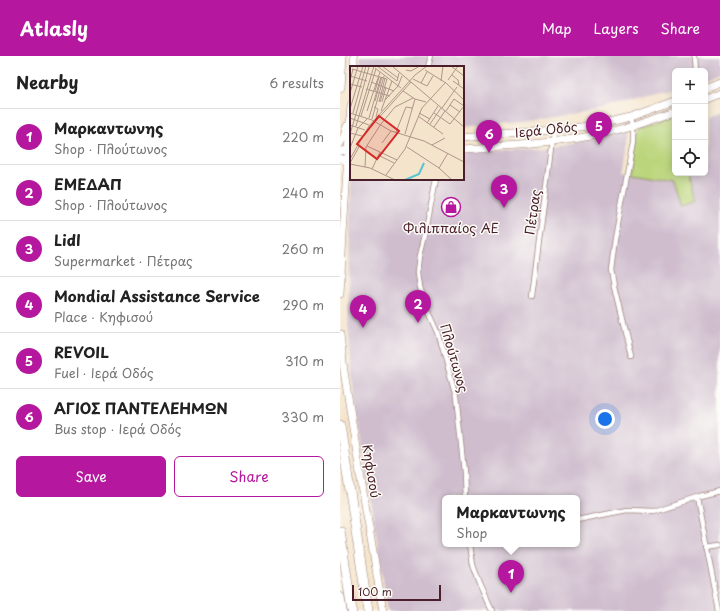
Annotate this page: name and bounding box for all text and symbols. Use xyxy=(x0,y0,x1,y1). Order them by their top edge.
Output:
text: Atlasly xyxy=(20,14,88,42)
text: Map xyxy=(542,18,572,39)
text: Layers xyxy=(594,18,639,39)
text: Share xyxy=(661,18,700,39)
inset map xyxy=(350,66,464,180)
map controls xyxy=(672,68,708,176)
button: + xyxy=(672,68,708,104)
text: Nearby xyxy=(16,69,78,95)
text: 6 results xyxy=(269,73,324,92)
button: − xyxy=(672,104,708,140)
pin: 5 xyxy=(586,112,612,145)
text: Μαρκαντωνης xyxy=(54,116,163,139)
street label: Ιερά Οδός xyxy=(514,116,579,142)
pin: 6 xyxy=(476,120,502,153)
text: 1 xyxy=(26,127,32,146)
text: 220 m xyxy=(282,127,324,146)
text: Shop · Πλούτωνος xyxy=(54,139,167,158)
button: locate xyxy=(672,140,708,176)
text: ΕΜΕΔΑΠ xyxy=(54,172,122,195)
pin: 3 xyxy=(491,175,517,208)
text: 2 xyxy=(24,183,34,202)
text: 240 m xyxy=(282,183,324,202)
street label: Πέτρας xyxy=(519,188,545,236)
text: Shop · Πλούτωνος xyxy=(54,195,167,214)
shop icon: Φιλιππαίος ΑΕ xyxy=(440,196,462,218)
place label: Φιλιππαίος ΑΕ xyxy=(403,218,499,237)
text: Lidl xyxy=(54,228,81,251)
text: 3 xyxy=(25,239,33,258)
text: 260 m xyxy=(282,239,324,258)
text: Supermarket · Πέτρας xyxy=(54,251,193,270)
text: Mondial Assistance Service xyxy=(54,284,260,307)
pin: 2 xyxy=(405,290,431,323)
text: 4 xyxy=(25,295,33,314)
text: 290 m xyxy=(283,295,324,314)
pin: 4 xyxy=(350,295,376,328)
text: Place · Κηφισού xyxy=(54,307,153,326)
street label: Πλούτωνος xyxy=(436,321,474,395)
text: REVOIL xyxy=(54,340,109,363)
text: 5 xyxy=(25,351,33,370)
text: 310 m xyxy=(285,351,324,370)
text: Fuel · Ιερά Οδός xyxy=(54,363,154,382)
text: ΑΓΙΟΣ ΠΑΝΤΕΛΕΗΜΩΝ xyxy=(54,396,228,419)
text: 6 xyxy=(24,407,34,426)
text: 330 m xyxy=(281,407,324,426)
your location xyxy=(595,409,615,429)
text: Bus stop · Ιερά Οδός xyxy=(54,419,182,438)
street label: Κηφισού xyxy=(358,443,386,499)
button: Save xyxy=(16,456,166,497)
button: Share xyxy=(174,456,324,497)
popup xyxy=(442,495,580,547)
text: Μαρκαντωνης xyxy=(456,500,566,523)
text: Shop xyxy=(456,523,487,542)
pin: 1 xyxy=(498,560,524,593)
scale bar xyxy=(352,583,441,602)
text: 100 m xyxy=(358,583,392,600)

